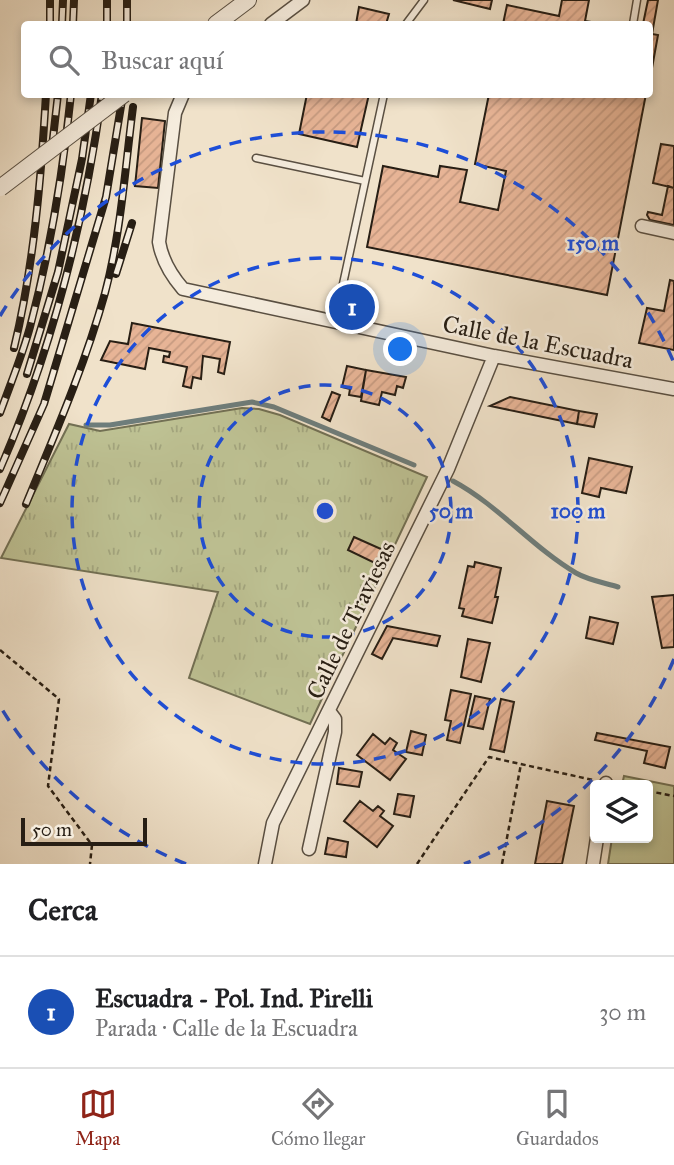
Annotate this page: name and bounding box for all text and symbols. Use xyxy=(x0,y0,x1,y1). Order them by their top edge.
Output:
search box xyxy=(21,21,653,98)
icon: search xyxy=(45,41,83,79)
text: Buscar aquí xyxy=(101,44,223,76)
text: 150 m xyxy=(567,230,619,256)
pin: 1 xyxy=(329,281,375,333)
street label: Calle de la Escuadra xyxy=(440,309,637,375)
your location xyxy=(383,332,417,366)
text: 50 m xyxy=(429,498,473,524)
text: 100 m xyxy=(551,498,606,524)
centre of rings xyxy=(313,499,337,523)
street label: Calle de Traviesas xyxy=(300,536,402,704)
map controls xyxy=(590,780,653,843)
button: layers xyxy=(590,780,653,843)
scale bar xyxy=(21,815,147,847)
text: 50 m xyxy=(32,818,72,841)
text: Cerca xyxy=(28,892,97,928)
text: Escuadra - Pol. Ind. Pirelli xyxy=(95,982,373,1014)
text: 1 xyxy=(46,998,56,1026)
text: 30 m xyxy=(599,998,646,1026)
text: Parada · Calle de la Escuadra xyxy=(95,1014,358,1042)
tab: Mapa xyxy=(75,1085,120,1150)
tab: Cómo llegar xyxy=(271,1085,365,1150)
tab: Guardados xyxy=(516,1085,599,1150)

